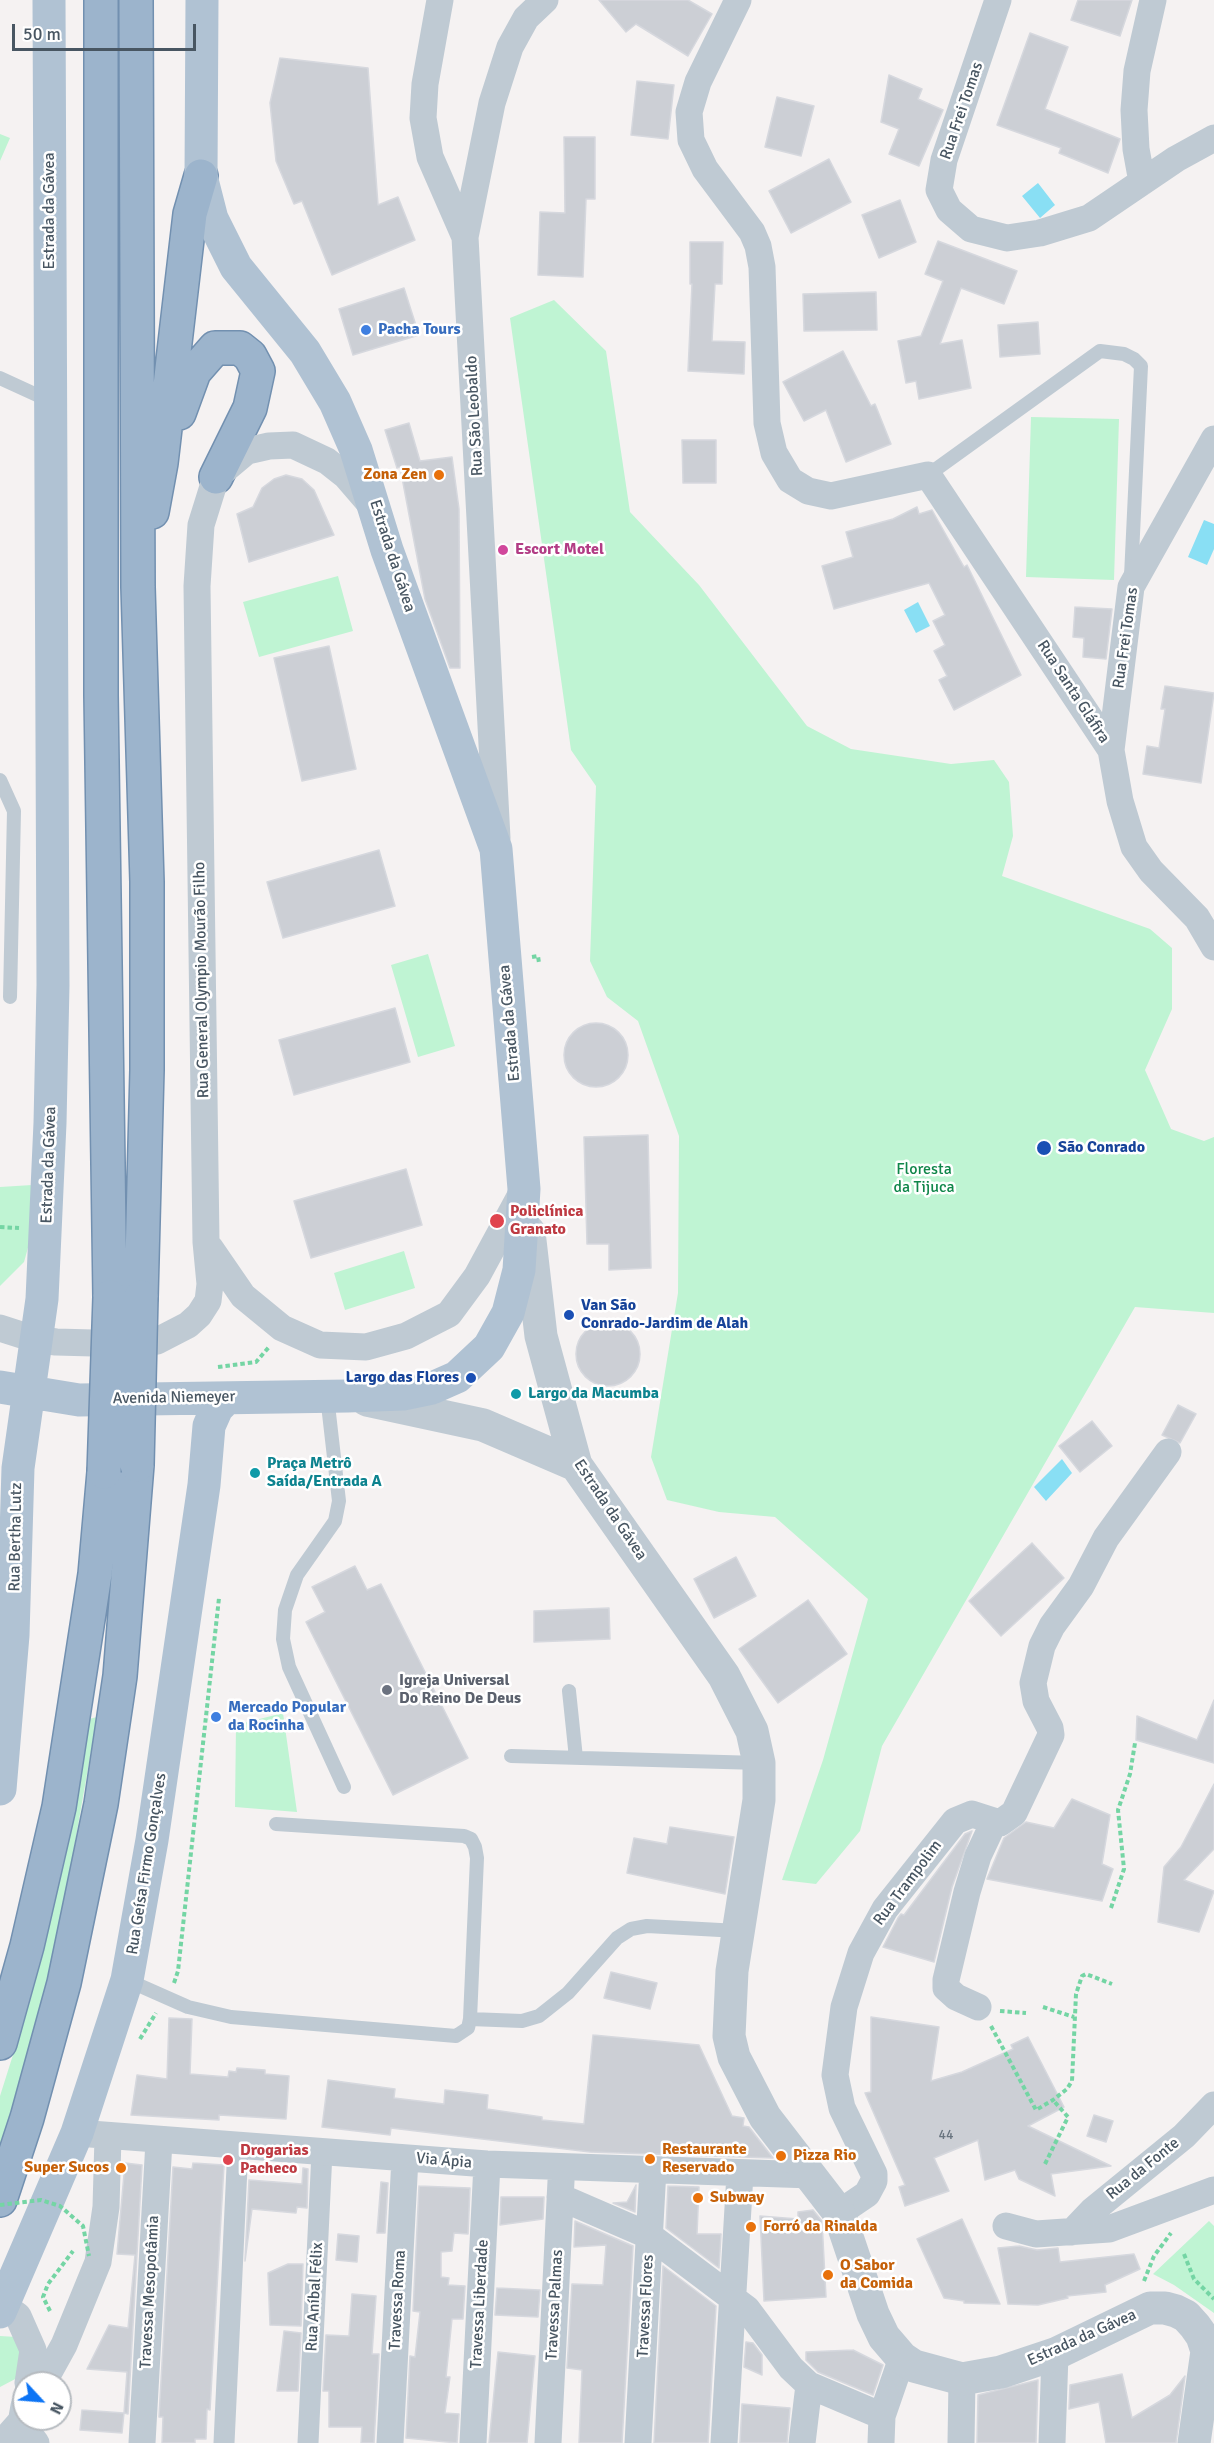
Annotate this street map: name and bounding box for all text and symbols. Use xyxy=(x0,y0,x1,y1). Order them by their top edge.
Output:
scale bar xyxy=(15,12,200,50)
text: 50 m xyxy=(23,23,61,45)
street label: Rua Frei Tomas xyxy=(936,60,988,162)
street label: Estrada da Gávea xyxy=(40,152,60,270)
place label: Pacha Tours xyxy=(378,320,461,340)
marker: Pacha Tours xyxy=(359,323,373,337)
street label: Rua São Leobaldo xyxy=(462,355,488,477)
place label: Zona Zen xyxy=(363,465,427,485)
marker: Zona Zen xyxy=(432,468,446,482)
street label: Estrada da Gávea xyxy=(365,497,419,615)
place label: Escort Motel xyxy=(515,540,604,560)
marker: Escort Motel xyxy=(496,543,510,557)
street label: Rua Frei Tomas xyxy=(1109,586,1143,690)
street label: Rua Santa Gláfira xyxy=(1033,637,1113,747)
street label: Rua General Olympio Mourão Filho xyxy=(190,861,214,1099)
street label: Estrada da Gávea xyxy=(495,964,525,1082)
street label: Estrada da Gávea xyxy=(37,1106,61,1224)
place label: São Conrado xyxy=(1058,1138,1145,1158)
marker: São Conrado xyxy=(1035,1139,1053,1157)
park label: Floresta da Tijuca xyxy=(893,1160,955,1198)
place label: Policlínica Granato xyxy=(510,1202,583,1240)
marker: Policlínica Granato xyxy=(488,1212,506,1230)
place label: Van São Conrado-Jardim de Alah xyxy=(581,1296,748,1334)
marker: Van São Conrado-Jardim de Alah xyxy=(562,1308,576,1322)
place label: Largo das Flores xyxy=(345,1368,459,1388)
marker: Largo das Flores xyxy=(464,1371,478,1385)
place label: Largo da Macumba xyxy=(528,1384,659,1404)
street label: Avenida Niemeyer xyxy=(112,1387,236,1409)
marker: Largo da Macumba xyxy=(509,1387,523,1401)
place label: Praça Metrô Saída/Entrada A xyxy=(267,1454,382,1492)
street label: Estrada da Gávea xyxy=(569,1456,651,1564)
marker: Praça Metrô Saída/Entrada A xyxy=(248,1466,262,1480)
street label: Rua Bertha Lutz xyxy=(5,1482,27,1592)
place label: Igreja Universal Do Reino De Deus xyxy=(399,1671,521,1709)
marker: Igreja Universal Do Reino De Deus xyxy=(380,1683,394,1697)
place label: Mercado Popular da Rocinha xyxy=(228,1698,346,1736)
marker: Mercado Popular da Rocinha xyxy=(209,1710,223,1724)
street label: Rua Geísa Firmo Gonçalves xyxy=(123,1772,171,1956)
street label: Rua Trampolim xyxy=(870,1837,946,1929)
house number: 44 xyxy=(938,2127,954,2143)
street label: Rua da Fonte xyxy=(1103,2134,1183,2204)
place label: Restaurante Reservado xyxy=(662,2140,747,2178)
place label: Drogarias Pacheco xyxy=(240,2141,309,2179)
place label: Pizza Rio xyxy=(793,2146,856,2166)
street label: Via Ápia xyxy=(415,2149,473,2173)
marker: Pizza Rio xyxy=(774,2149,788,2163)
marker: Restaurante Reservado xyxy=(643,2152,657,2166)
marker: Drogarias Pacheco xyxy=(221,2153,235,2167)
place label: Super Sucos xyxy=(24,2158,109,2178)
marker: Super Sucos xyxy=(114,2161,128,2175)
place label: Subway xyxy=(710,2188,764,2208)
marker: Subway xyxy=(691,2191,705,2205)
street label: Travessa Mesopotâmia xyxy=(136,2215,164,2369)
place label: Forró da Rinalda xyxy=(763,2217,877,2237)
marker: Forró da Rinalda xyxy=(744,2220,758,2234)
street label: Travessa Liberdade xyxy=(467,2239,493,2369)
street label: Rua Aníbal Félix xyxy=(303,2242,327,2352)
street label: Travessa Palmas xyxy=(543,2249,567,2361)
street label: Travessa Roma xyxy=(386,2250,410,2350)
street label: Travessa Flores xyxy=(634,2254,658,2358)
place label: O Sabor da Comida xyxy=(840,2256,913,2294)
marker: O Sabor da Comida xyxy=(821,2268,835,2282)
street label: Estrada da Gávea xyxy=(1025,2305,1139,2371)
north arrow xyxy=(12,2371,72,2431)
text: N xyxy=(45,2399,68,2417)

